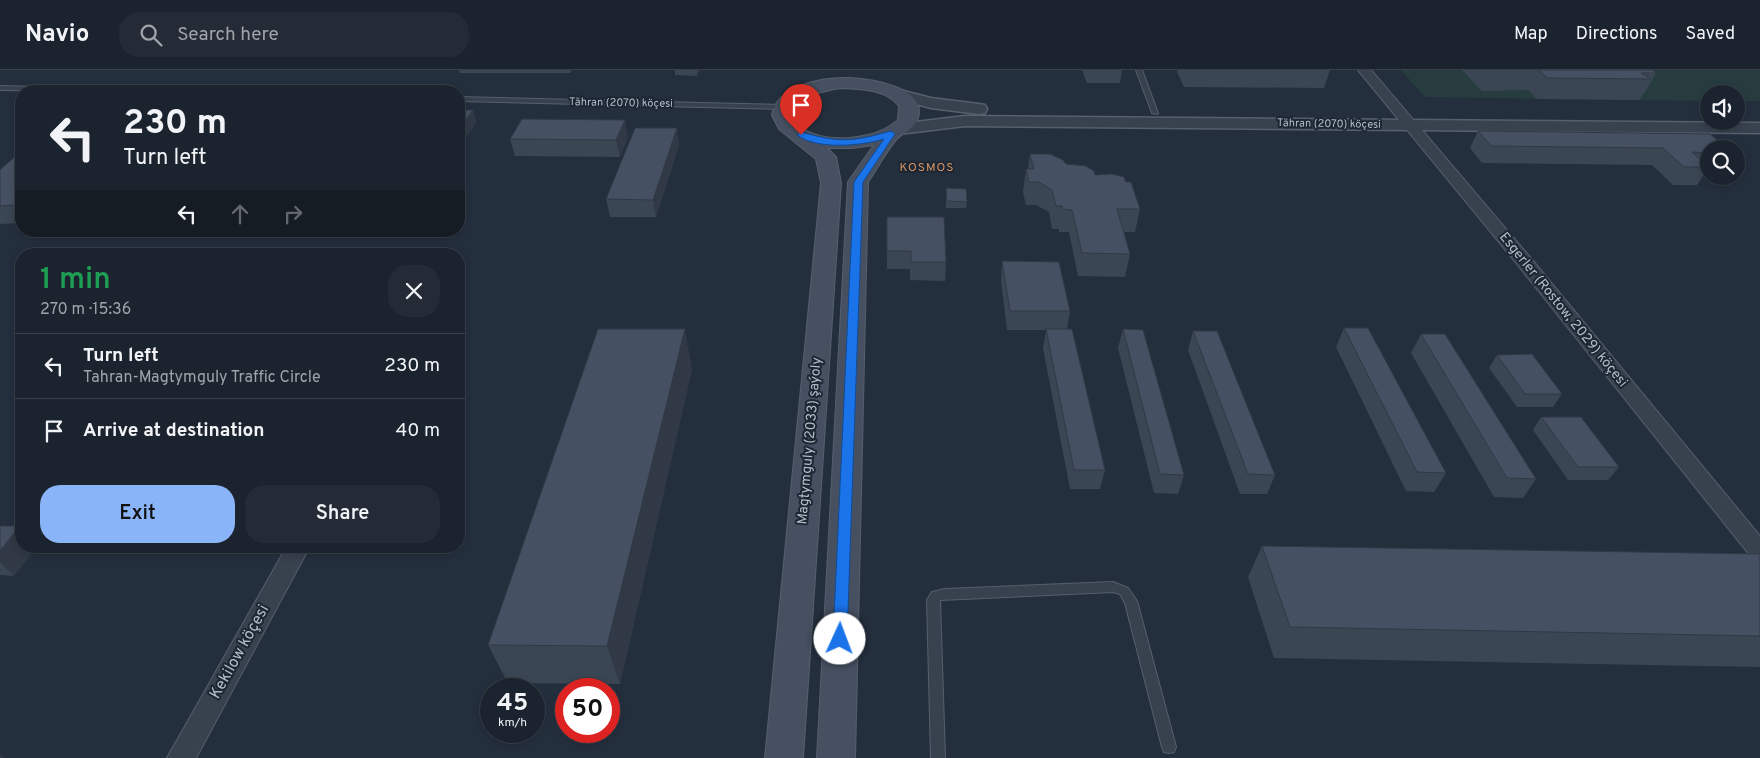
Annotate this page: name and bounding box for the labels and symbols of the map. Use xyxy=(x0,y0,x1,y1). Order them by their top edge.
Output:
pin xyxy=(780,84,822,135)
street label: Tähran (2070) köçesi xyxy=(569,95,673,111)
street label: Tähran (2070) köçesi xyxy=(1277,116,1381,132)
district label: KOSMOS xyxy=(900,160,954,176)
street label: Esgerler (Rostow, 2029) köçesi xyxy=(1495,229,1631,391)
street label: Magtymguly (2033) şaýoly xyxy=(794,357,826,525)
street label: Kekilow köçesi xyxy=(206,601,274,703)
position arrow xyxy=(813,612,865,664)
speed limit sign: 50 xyxy=(555,678,620,743)

